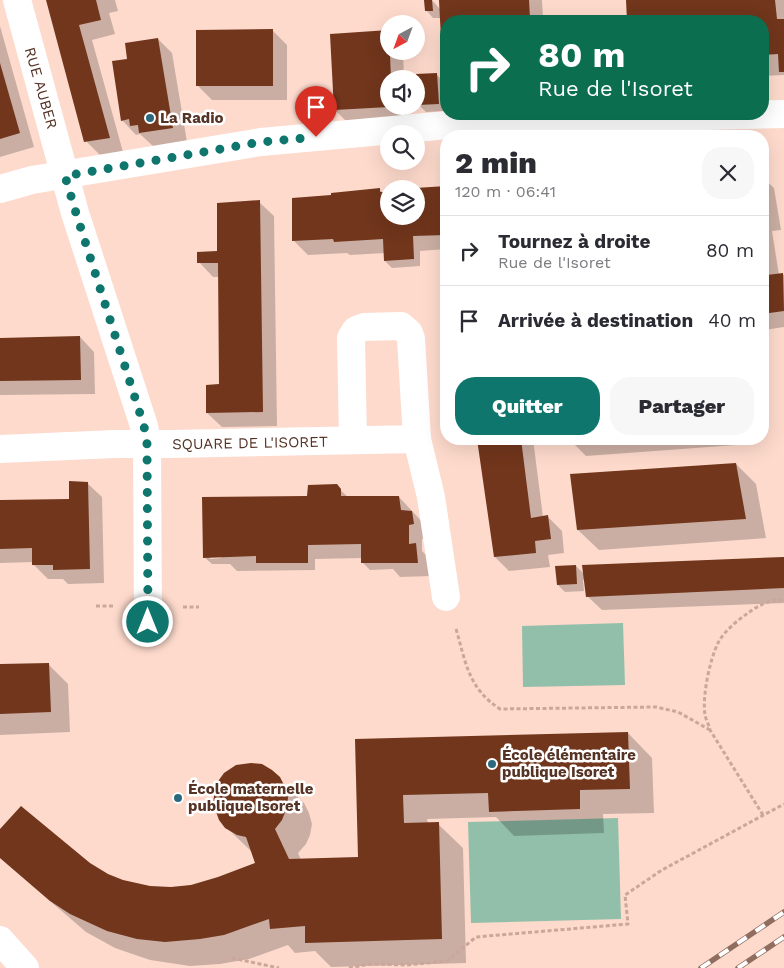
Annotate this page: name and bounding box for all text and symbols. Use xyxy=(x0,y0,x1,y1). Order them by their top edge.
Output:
north arrow xyxy=(380,15,425,60)
map controls xyxy=(380,15,425,225)
text: 80 m xyxy=(538,34,625,76)
icon: right xyxy=(455,35,520,100)
street label: RUE AUBER xyxy=(21,45,61,131)
button: sound xyxy=(380,70,425,115)
text: Rue de l'Isoret xyxy=(538,76,693,101)
pin xyxy=(295,86,337,137)
icon: arrive xyxy=(302,93,330,121)
place label: La Radio xyxy=(160,109,224,127)
marker: La Radio xyxy=(144,112,156,124)
button: search xyxy=(380,125,425,170)
text: 2 min xyxy=(455,145,537,180)
button: close xyxy=(702,147,754,199)
button: layers xyxy=(380,180,425,225)
text: 120 m · 06:41 xyxy=(455,182,556,201)
text: Tournez à droite xyxy=(498,230,650,253)
icon: right xyxy=(455,237,483,265)
text: 80 m xyxy=(706,239,754,262)
text: Rue de l'Isoret xyxy=(498,253,611,272)
icon: arrive xyxy=(455,307,483,335)
text: Arrivée à destination xyxy=(498,309,693,332)
text: 40 m xyxy=(708,309,756,332)
button: Quitter xyxy=(455,377,600,435)
button: Partager xyxy=(610,377,754,435)
street label: SQUARE DE L'ISORET xyxy=(172,433,328,453)
position arrow xyxy=(121,595,173,647)
place label: École élémentaire publique Isoret xyxy=(502,746,636,781)
marker: École élémentaire publique Isoret xyxy=(486,758,498,770)
place label: École maternelle publique Isoret xyxy=(188,780,314,815)
marker: École maternelle publique Isoret xyxy=(172,792,184,804)

